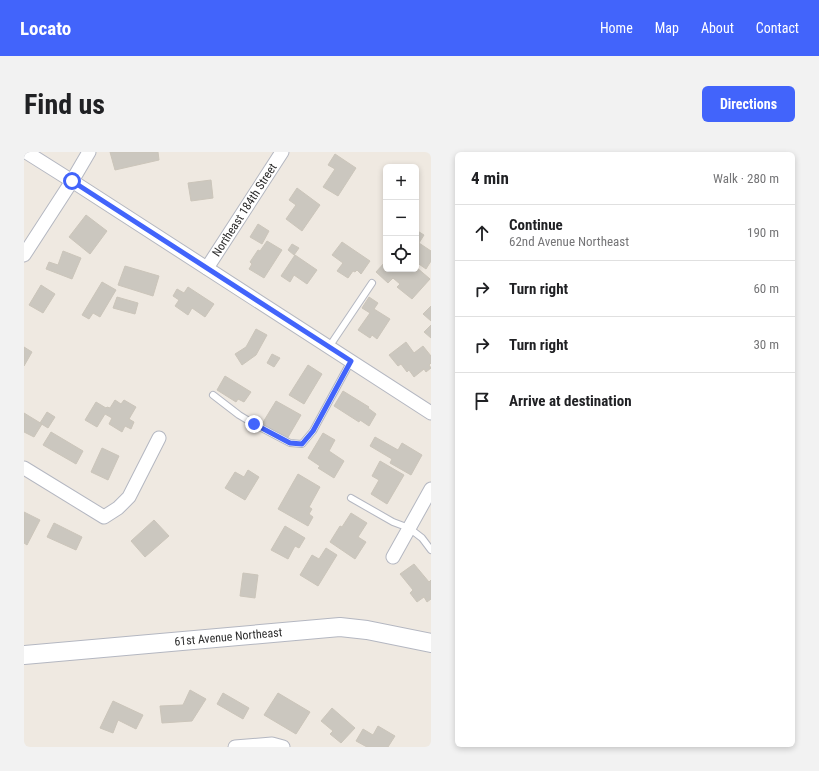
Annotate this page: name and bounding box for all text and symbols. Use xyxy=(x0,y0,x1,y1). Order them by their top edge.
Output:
text: Locato xyxy=(20,17,71,40)
text: Home xyxy=(600,20,633,36)
text: Map xyxy=(655,20,679,36)
text: About xyxy=(701,20,734,36)
text: Contact xyxy=(756,20,799,36)
button: Directions xyxy=(702,86,795,122)
text: Find us xyxy=(24,88,105,121)
street label: Northeast 184th Street xyxy=(209,161,280,259)
map controls xyxy=(383,164,419,272)
button: + xyxy=(383,164,419,200)
text: 4 min xyxy=(471,168,509,188)
text: Walk · 280 m xyxy=(713,171,779,186)
route start xyxy=(63,172,81,190)
button: − xyxy=(383,200,419,236)
text: Continue xyxy=(509,216,563,234)
icon: ahead xyxy=(471,222,493,244)
text: 190 m xyxy=(747,225,779,240)
text: 62nd Avenue Northeast xyxy=(509,234,629,249)
button: locate xyxy=(383,236,419,272)
icon: right xyxy=(471,278,493,300)
text: Turn right xyxy=(509,280,568,298)
text: 60 m xyxy=(753,281,779,296)
icon: right xyxy=(471,334,493,356)
text: Turn right xyxy=(509,336,568,354)
text: 30 m xyxy=(753,337,779,352)
icon: arrive xyxy=(471,390,493,412)
text: Arrive at destination xyxy=(509,392,632,410)
route end xyxy=(245,415,263,433)
street label: 61st Avenue Northeast xyxy=(174,625,283,649)

